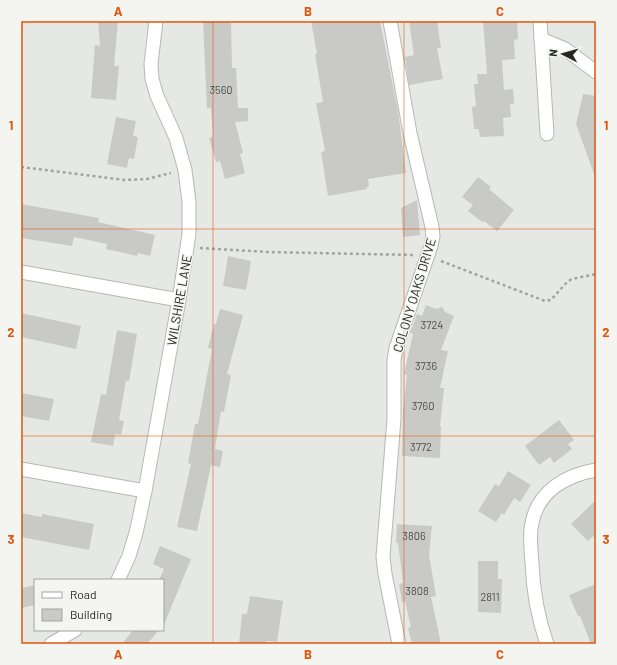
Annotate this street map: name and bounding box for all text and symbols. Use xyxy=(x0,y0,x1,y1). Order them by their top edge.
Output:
text: A xyxy=(114,3,123,19)
text: B xyxy=(304,3,312,19)
text: C xyxy=(496,3,504,19)
north arrow xyxy=(543,34,583,74)
text: N xyxy=(546,49,559,57)
house number: 3560 xyxy=(209,83,233,96)
text: 1 xyxy=(9,117,13,133)
text: 1 xyxy=(604,117,608,133)
street label: COLONY OAKS DRIVE xyxy=(389,236,439,354)
street label: WILSHIRE LANE xyxy=(163,253,195,347)
house number: 3724 xyxy=(421,318,443,331)
text: 2 xyxy=(7,324,15,340)
text: 2 xyxy=(602,324,610,340)
house number: 3736 xyxy=(415,359,437,372)
house number: 3760 xyxy=(412,399,434,412)
house number: 3772 xyxy=(410,440,432,453)
house number: 3806 xyxy=(402,529,426,542)
text: 3 xyxy=(7,531,15,547)
text: 3 xyxy=(602,531,610,547)
legend xyxy=(34,579,164,631)
house number: 3808 xyxy=(405,584,429,597)
text: Road xyxy=(70,587,97,601)
house number: 2811 xyxy=(480,590,500,603)
text: Building xyxy=(70,607,112,621)
text: A xyxy=(114,646,123,662)
text: B xyxy=(304,646,312,662)
text: C xyxy=(496,646,504,662)

